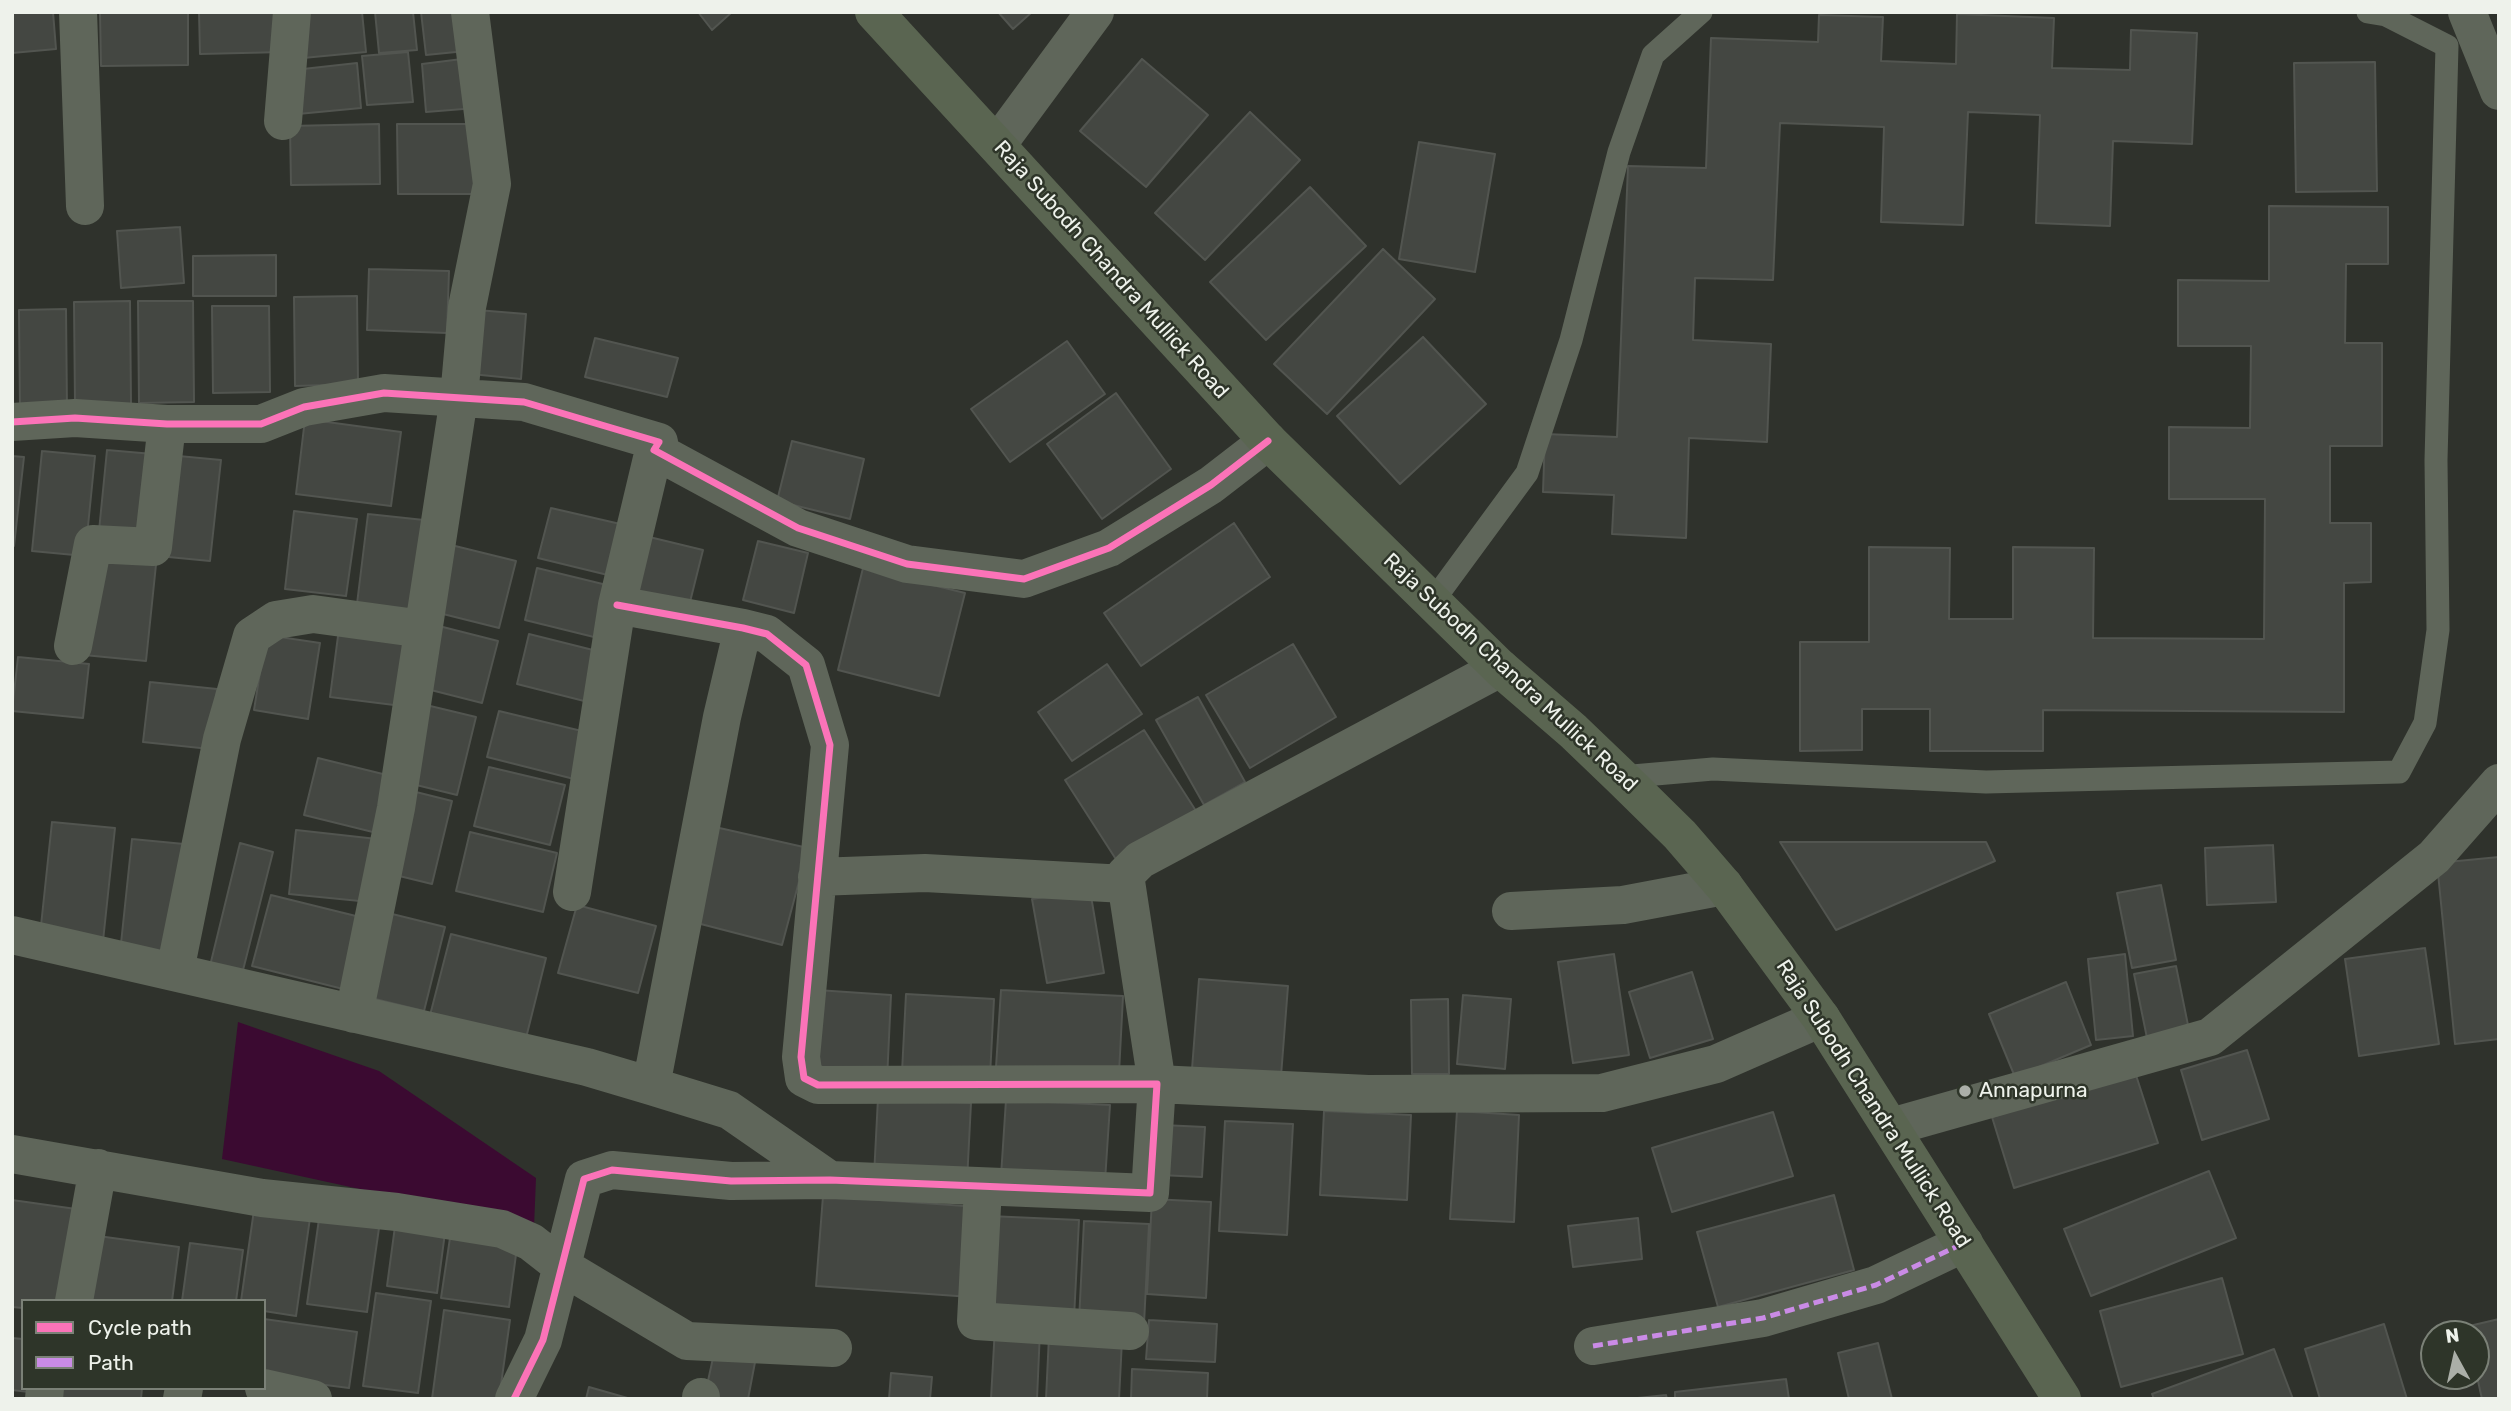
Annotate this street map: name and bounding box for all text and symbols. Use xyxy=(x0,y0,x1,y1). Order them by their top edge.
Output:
street label: Raja Subodh Chandra Mullick Road xyxy=(988,136,1234,404)
street label: Raja Subodh Chandra Mullick Road xyxy=(1378,548,1642,798)
street label: Raja Subodh Chandra Mullick Road xyxy=(1770,955,1976,1253)
place label: Annapurna xyxy=(1979,1078,2088,1104)
marker: Annapurna xyxy=(1957,1083,1973,1099)
legend xyxy=(21,1299,266,1390)
text: Cycle path xyxy=(88,1315,192,1340)
north arrow xyxy=(2420,1320,2490,1390)
text: N xyxy=(2444,1323,2461,1348)
text: Path xyxy=(88,1350,134,1375)

